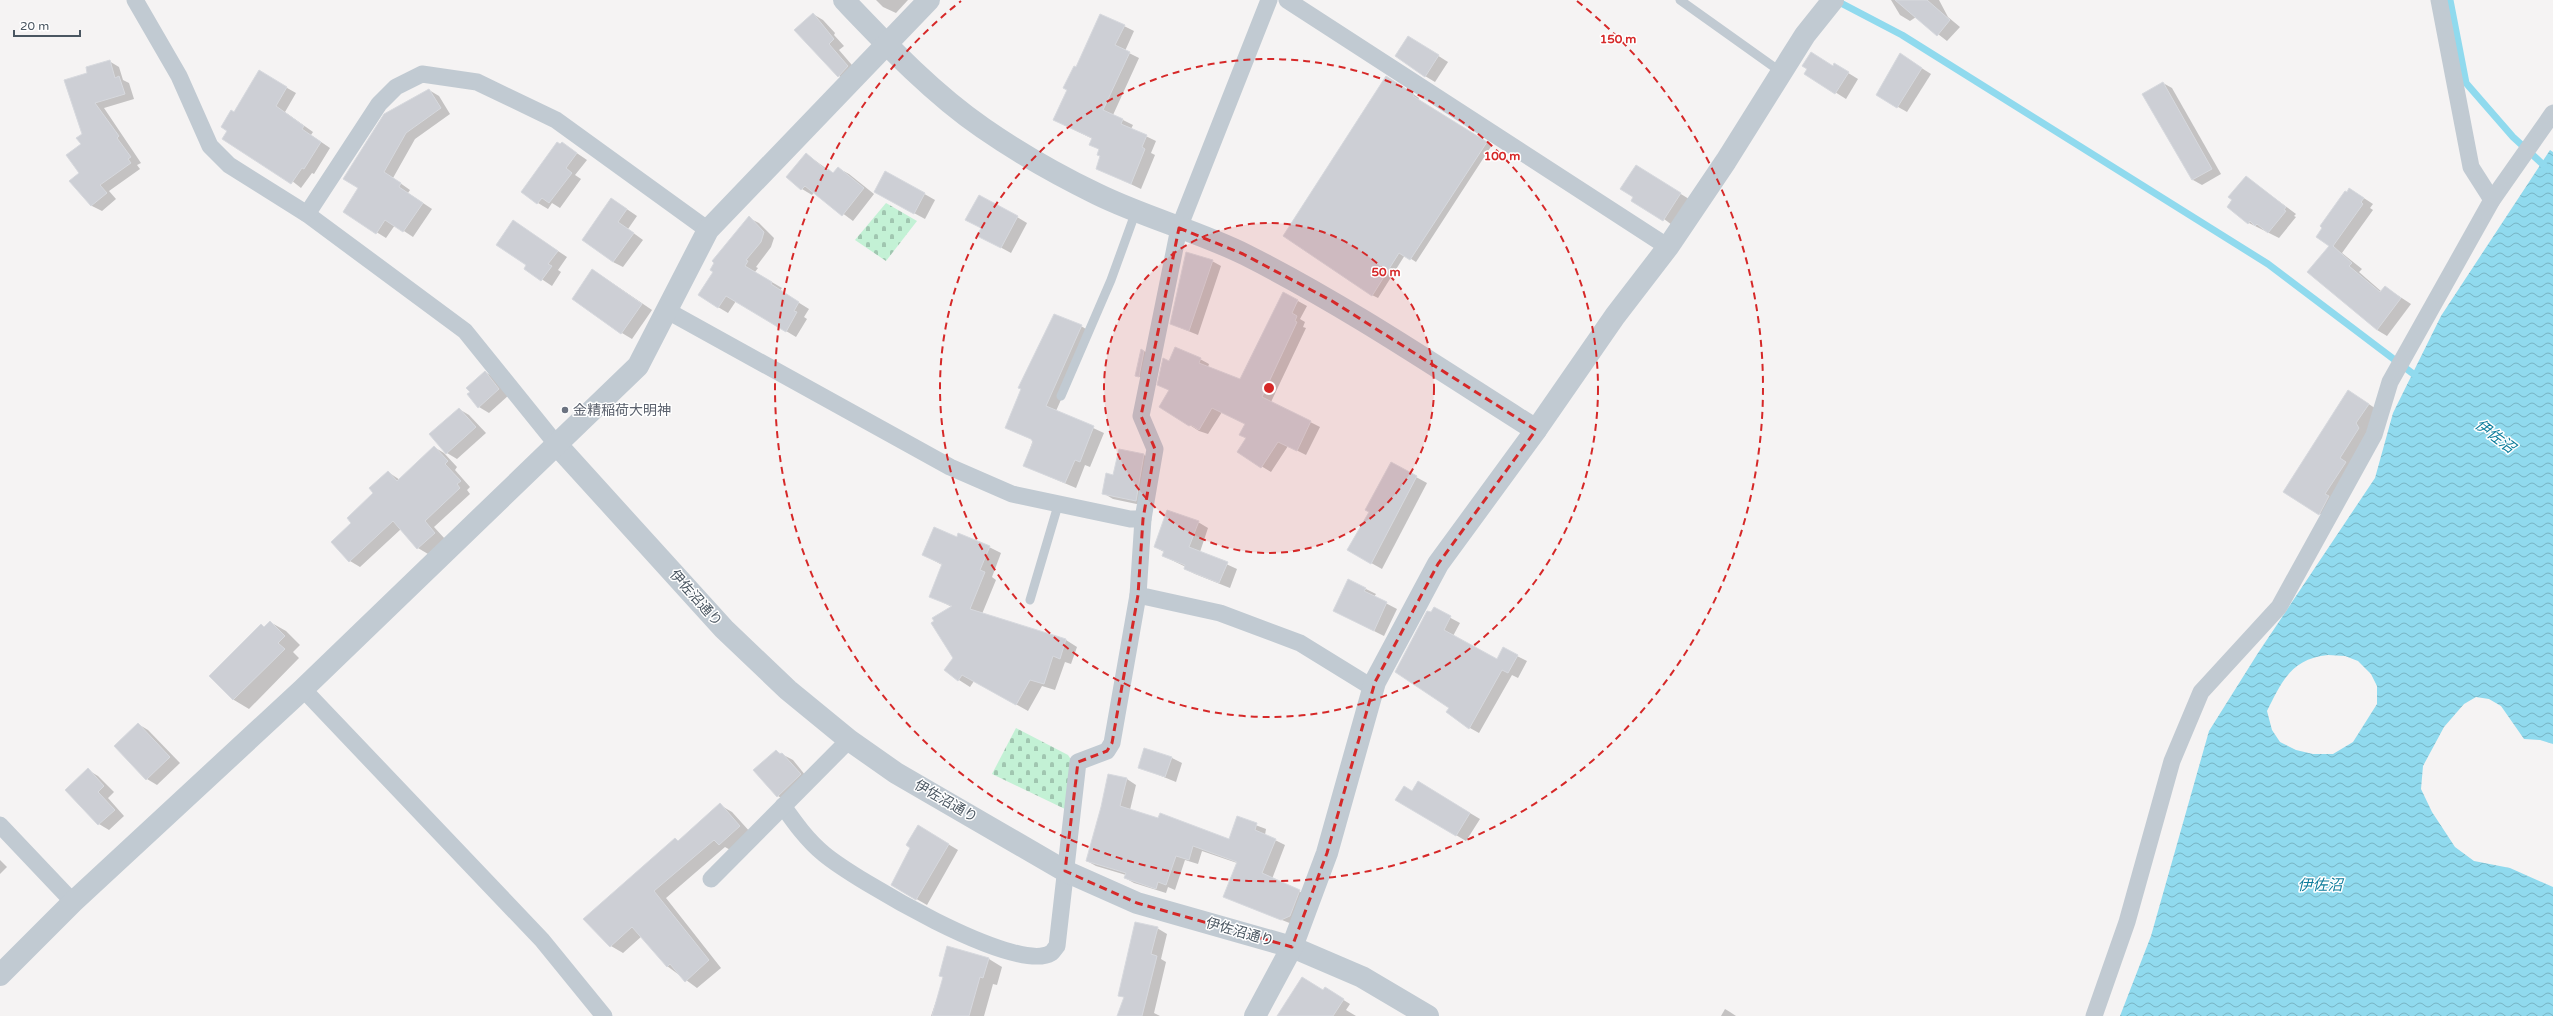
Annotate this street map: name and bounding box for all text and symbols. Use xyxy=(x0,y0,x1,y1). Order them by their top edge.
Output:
scale bar xyxy=(14,12,80,38)
text: 20 m xyxy=(20,19,49,33)
text: 150 m xyxy=(1600,32,1636,46)
text: 100 m xyxy=(1484,149,1520,163)
text: 50 m xyxy=(1371,265,1401,279)
centre of rings xyxy=(1262,381,1276,395)
place label: 金精稲荷大明神 xyxy=(573,402,671,419)
marker: 金精稲荷大明神 xyxy=(560,405,570,415)
water label: 伊佐沼 xyxy=(2472,415,2520,458)
street label: 伊佐沼通り xyxy=(666,566,726,630)
street label: 伊佐沼通り xyxy=(911,776,981,826)
water label: 伊佐沼 xyxy=(2297,876,2344,894)
street label: 伊佐沼通り xyxy=(1204,914,1276,950)

